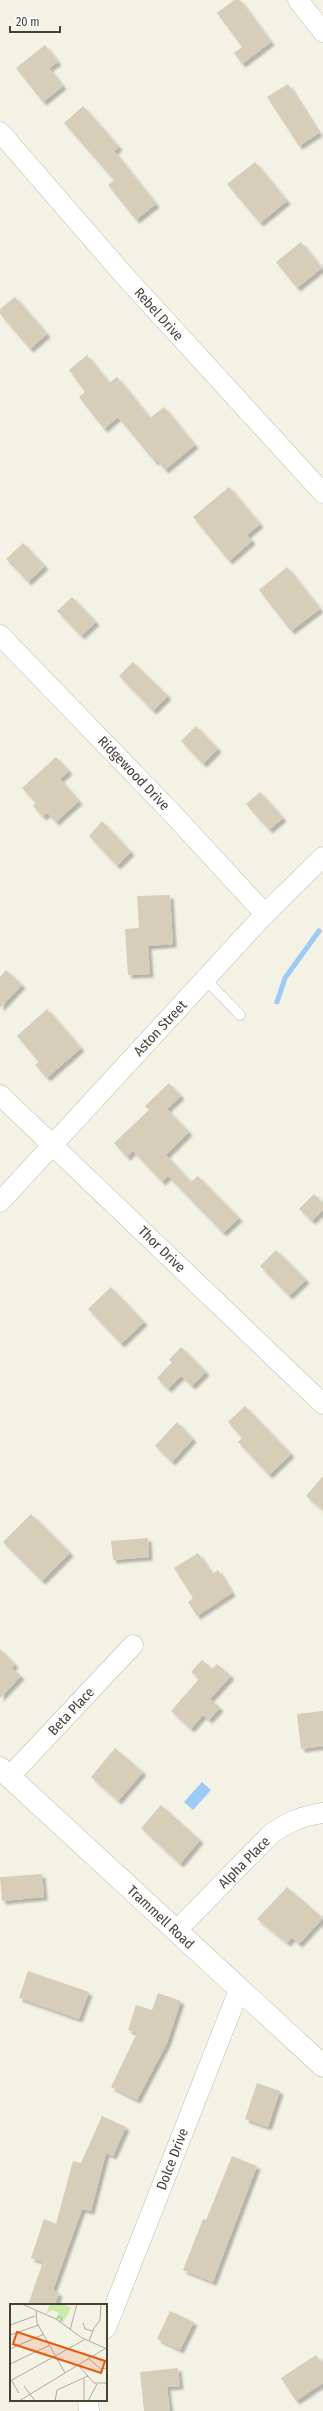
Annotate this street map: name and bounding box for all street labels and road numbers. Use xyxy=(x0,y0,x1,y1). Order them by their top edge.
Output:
street label: Rebel Drive xyxy=(130,284,187,344)
street label: Ridgewood Drive xyxy=(94,733,173,814)
street label: Aston Street xyxy=(130,997,191,1060)
street label: Thor Drive xyxy=(135,1223,189,1276)
street label: Beta Place xyxy=(45,1684,98,1739)
street label: Alpha Place xyxy=(215,1833,274,1892)
street label: Trammell Road xyxy=(124,1882,198,1953)
street label: Dolce Drive xyxy=(153,2126,192,2192)

